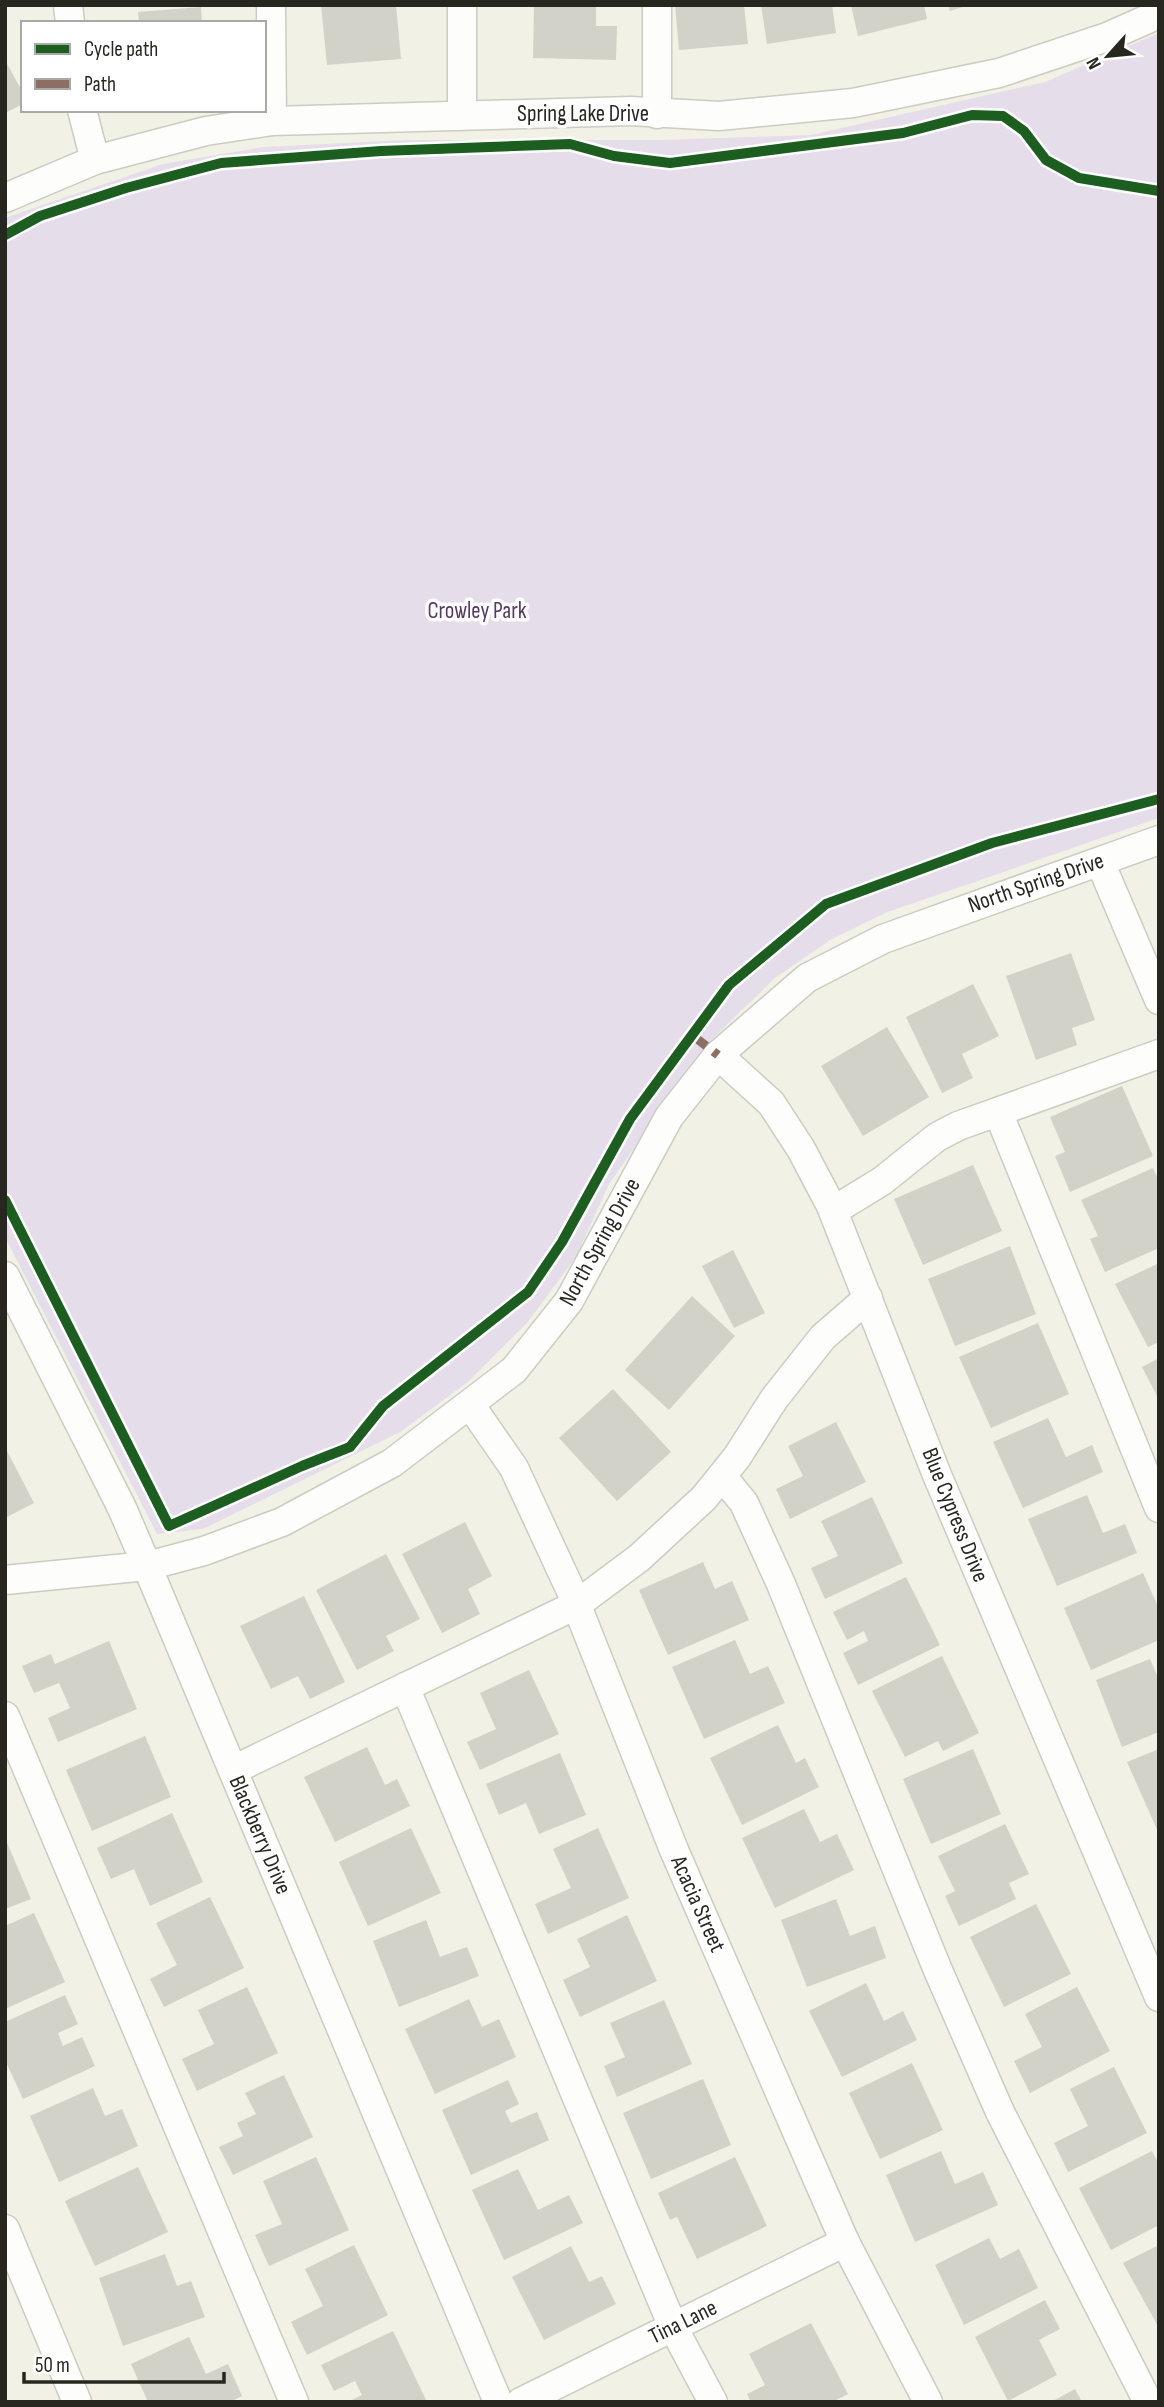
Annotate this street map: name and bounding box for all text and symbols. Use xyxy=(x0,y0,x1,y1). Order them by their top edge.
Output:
legend xyxy=(21,21,266,112)
north arrow xyxy=(1073,21,1143,91)
text: Cycle path xyxy=(84,37,158,62)
text: N xyxy=(1082,53,1107,73)
text: Path xyxy=(84,72,116,97)
street label: Spring Lake Drive xyxy=(517,100,649,128)
park label: Crowley Park xyxy=(427,597,527,625)
street label: North Spring Drive xyxy=(964,847,1108,919)
street label: North Spring Drive xyxy=(553,1173,647,1311)
street label: Blue Cypress Drive xyxy=(915,1444,995,1586)
street label: Blackberry Drive xyxy=(222,1771,298,1899)
street label: Acacia Street xyxy=(664,1851,732,1956)
street label: Tina Lane xyxy=(644,2294,722,2350)
scale bar xyxy=(24,2340,224,2384)
text: 50 m xyxy=(35,2353,70,2378)

